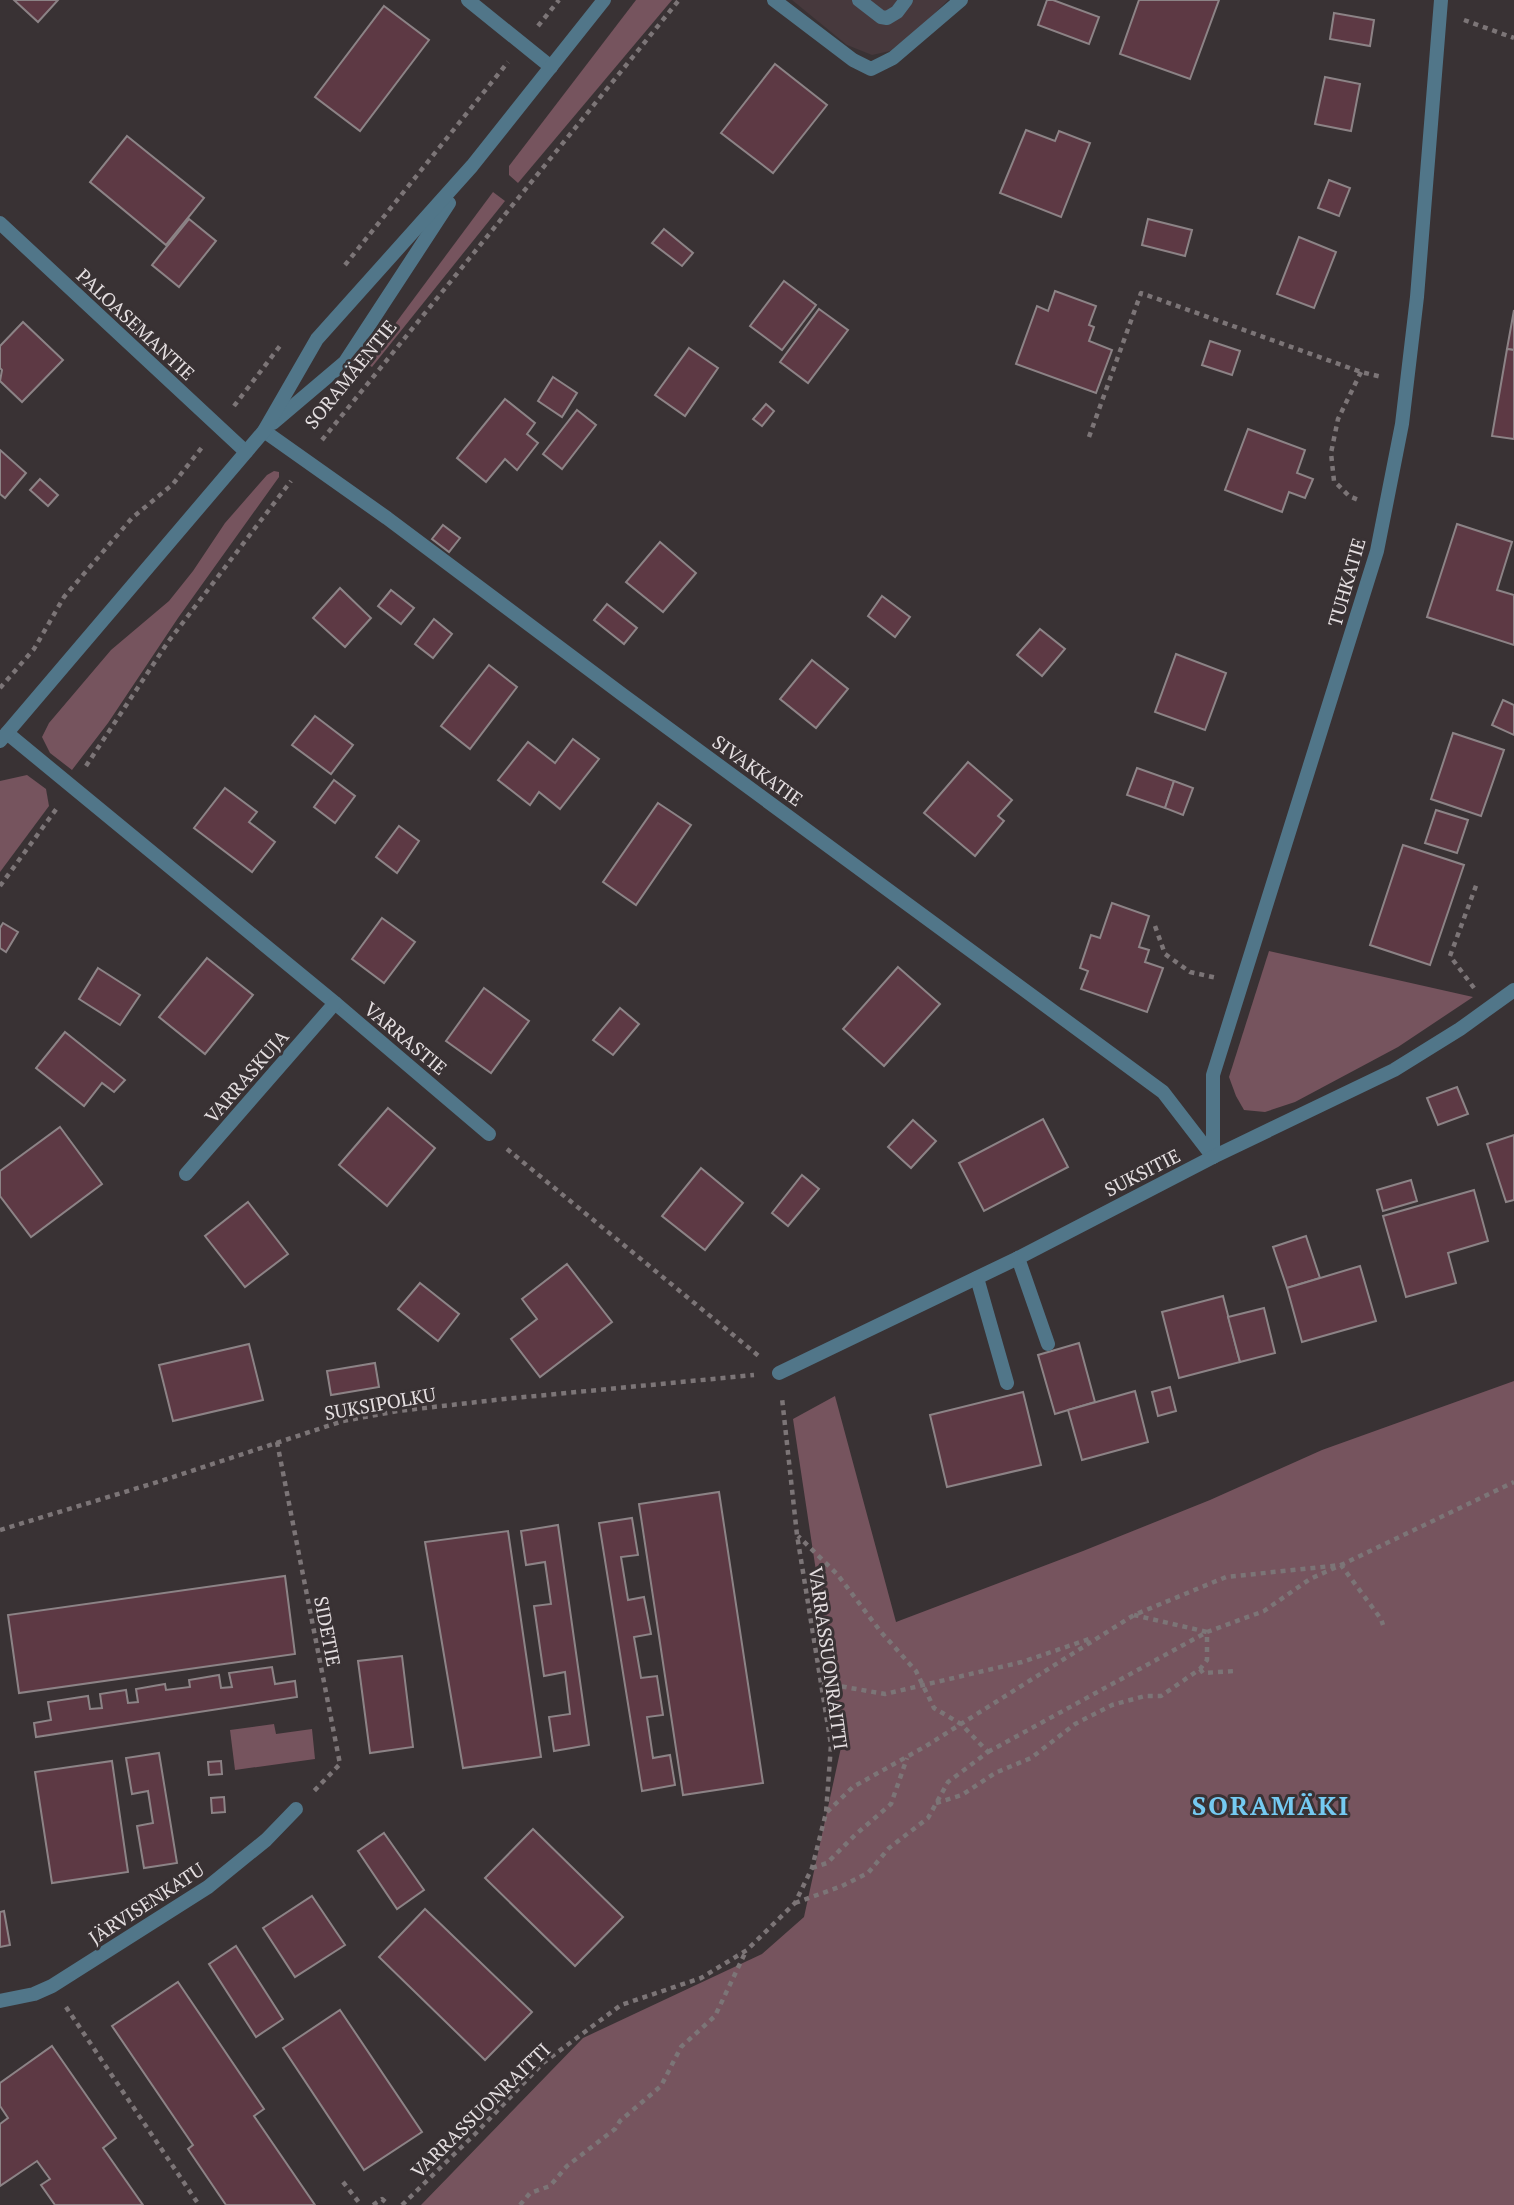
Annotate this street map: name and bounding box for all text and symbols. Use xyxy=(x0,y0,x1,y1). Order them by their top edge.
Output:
street label: PALOASEMANTIE xyxy=(72,263,200,385)
street label: SORAMÄENTIE xyxy=(298,314,402,434)
street label: TUHKATIE xyxy=(1321,535,1371,629)
street label: SIVAKKATIE xyxy=(708,729,808,811)
street label: VARRASTIE xyxy=(359,996,453,1080)
street label: VARRASKUJA xyxy=(199,1024,293,1128)
street label: SUKSITIE xyxy=(1100,1142,1184,1202)
street label: SUKSIPOLKU xyxy=(322,1381,438,1425)
street label: VARRASSUONRAITTI xyxy=(804,1565,854,1751)
street label: SIDETIE xyxy=(309,1594,347,1668)
district label: SORAMÄKI xyxy=(1192,1788,1350,1822)
street label: JÄRVISENKATU xyxy=(83,1856,209,1950)
street label: VARRASSUONRAITTI xyxy=(405,2037,555,2183)

